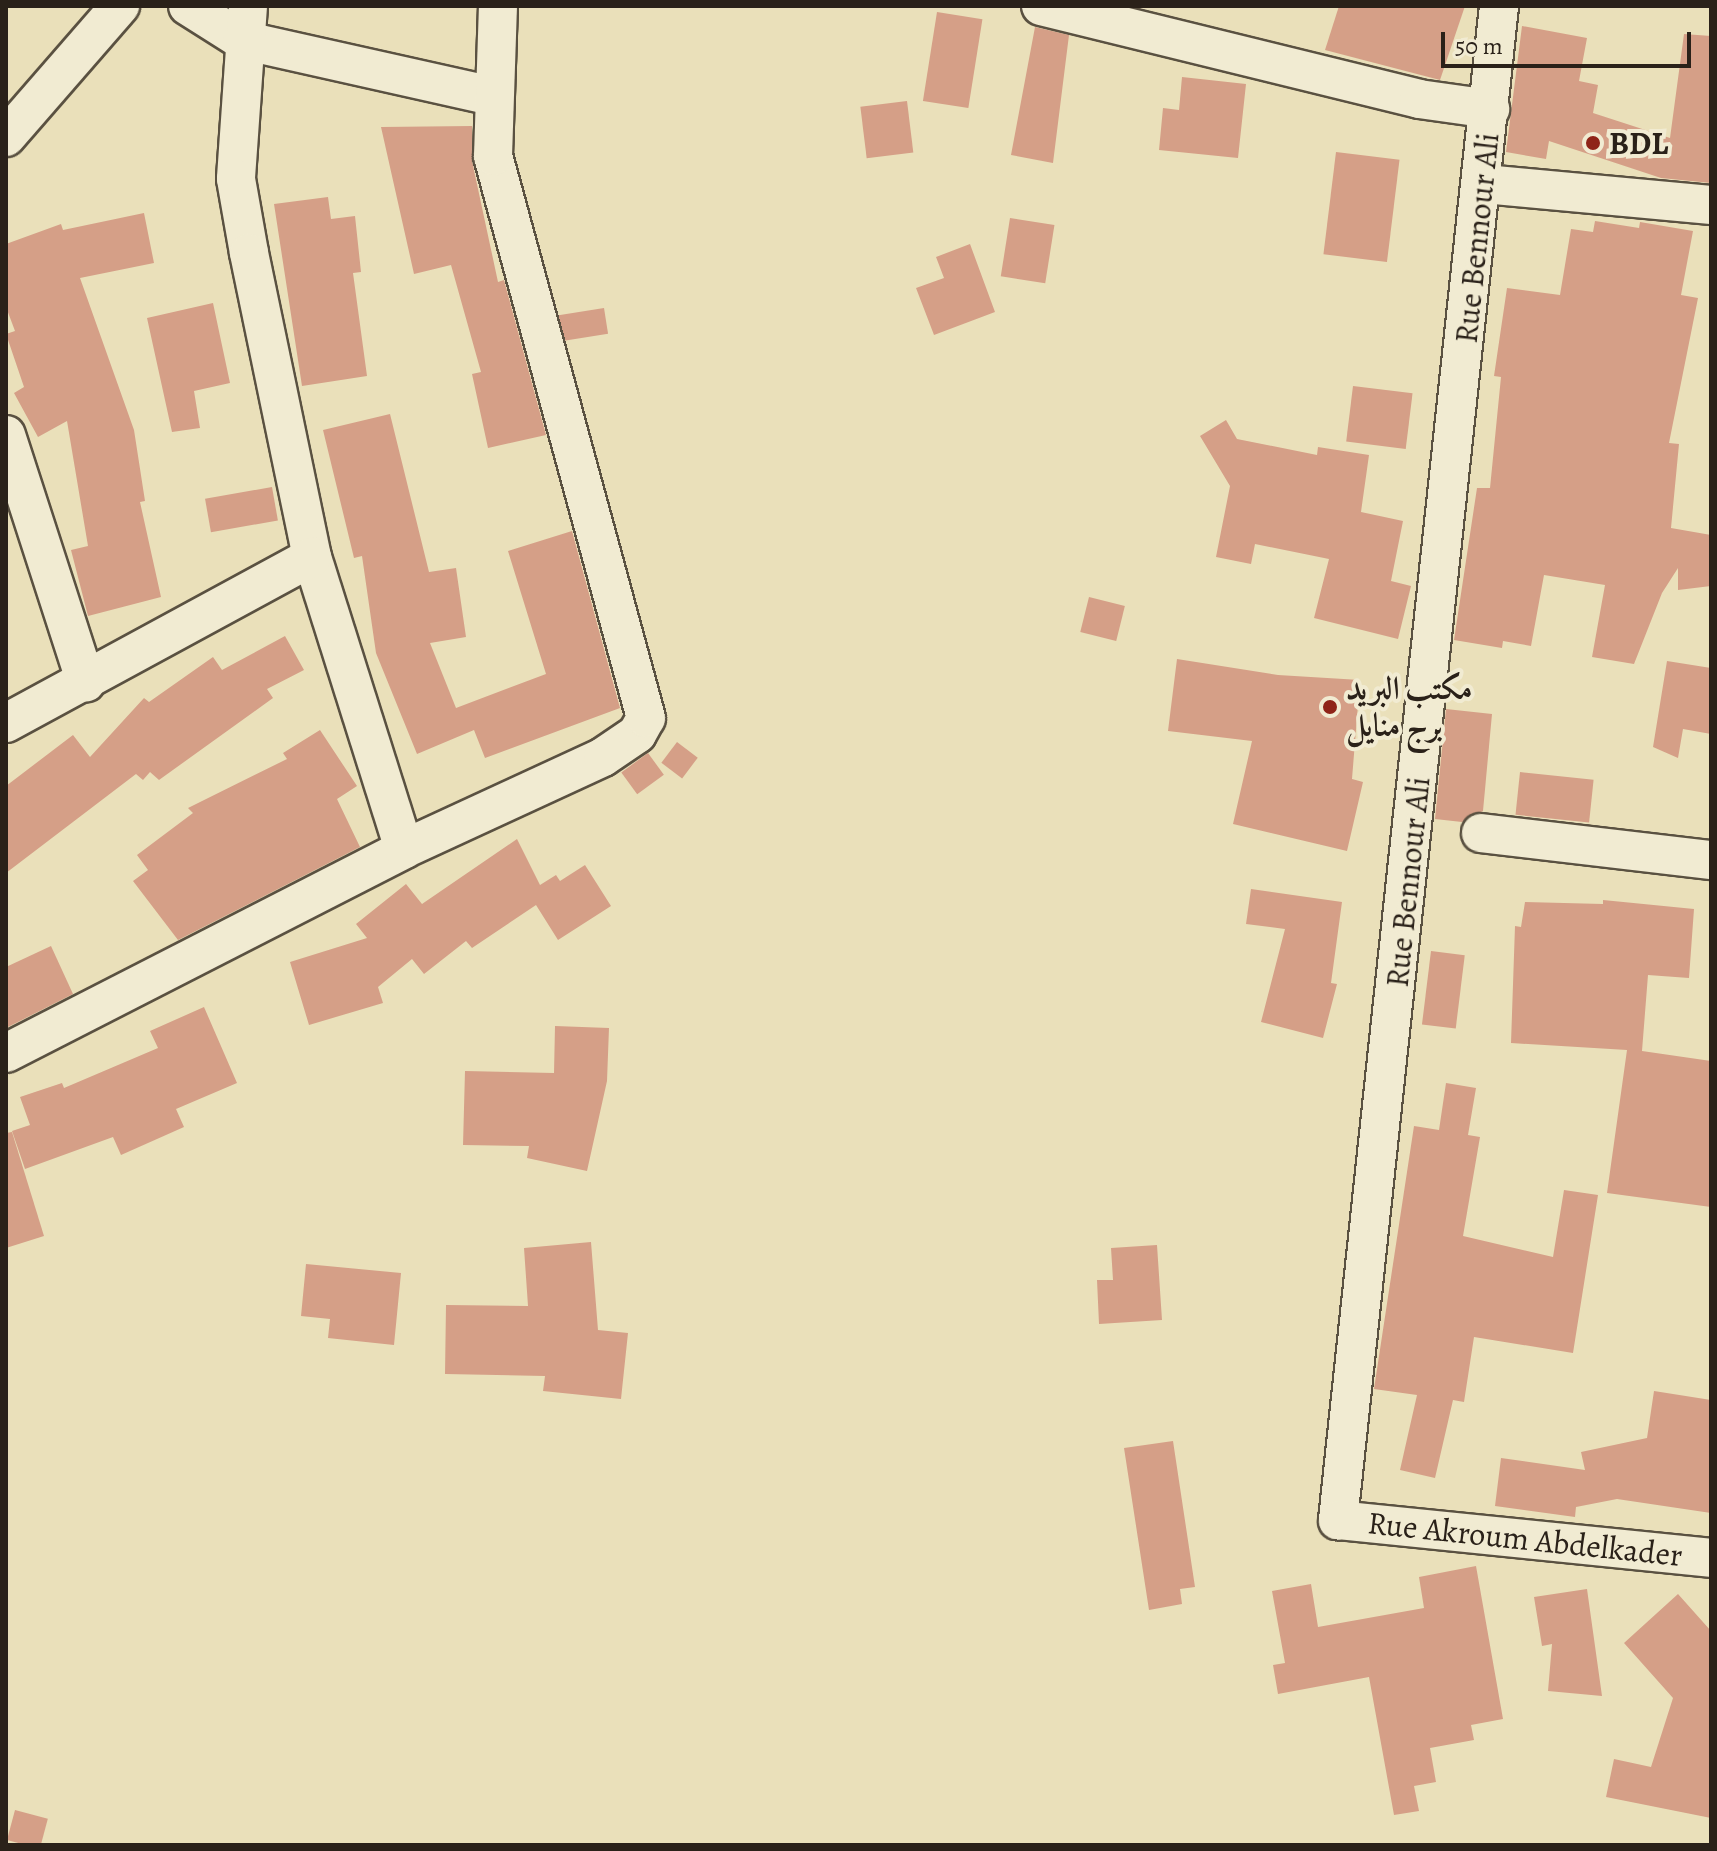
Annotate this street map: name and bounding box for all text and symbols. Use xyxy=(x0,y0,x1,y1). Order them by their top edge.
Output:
scale bar xyxy=(1445,16,1695,66)
text: 50 m xyxy=(1455,30,1503,62)
place label: BDL xyxy=(1609,124,1668,162)
street label: Rue Bennour Ali xyxy=(1447,131,1507,345)
marker: BDL xyxy=(1584,134,1602,152)
place label: مكتب البريد برج منايل xyxy=(1346,670,1472,745)
marker: مكتب البريد برج منايل xyxy=(1321,698,1339,716)
street label: Rue Bennour Ali xyxy=(1378,775,1438,989)
street label: Rue Akroum Abdelkader xyxy=(1366,1503,1684,1575)

